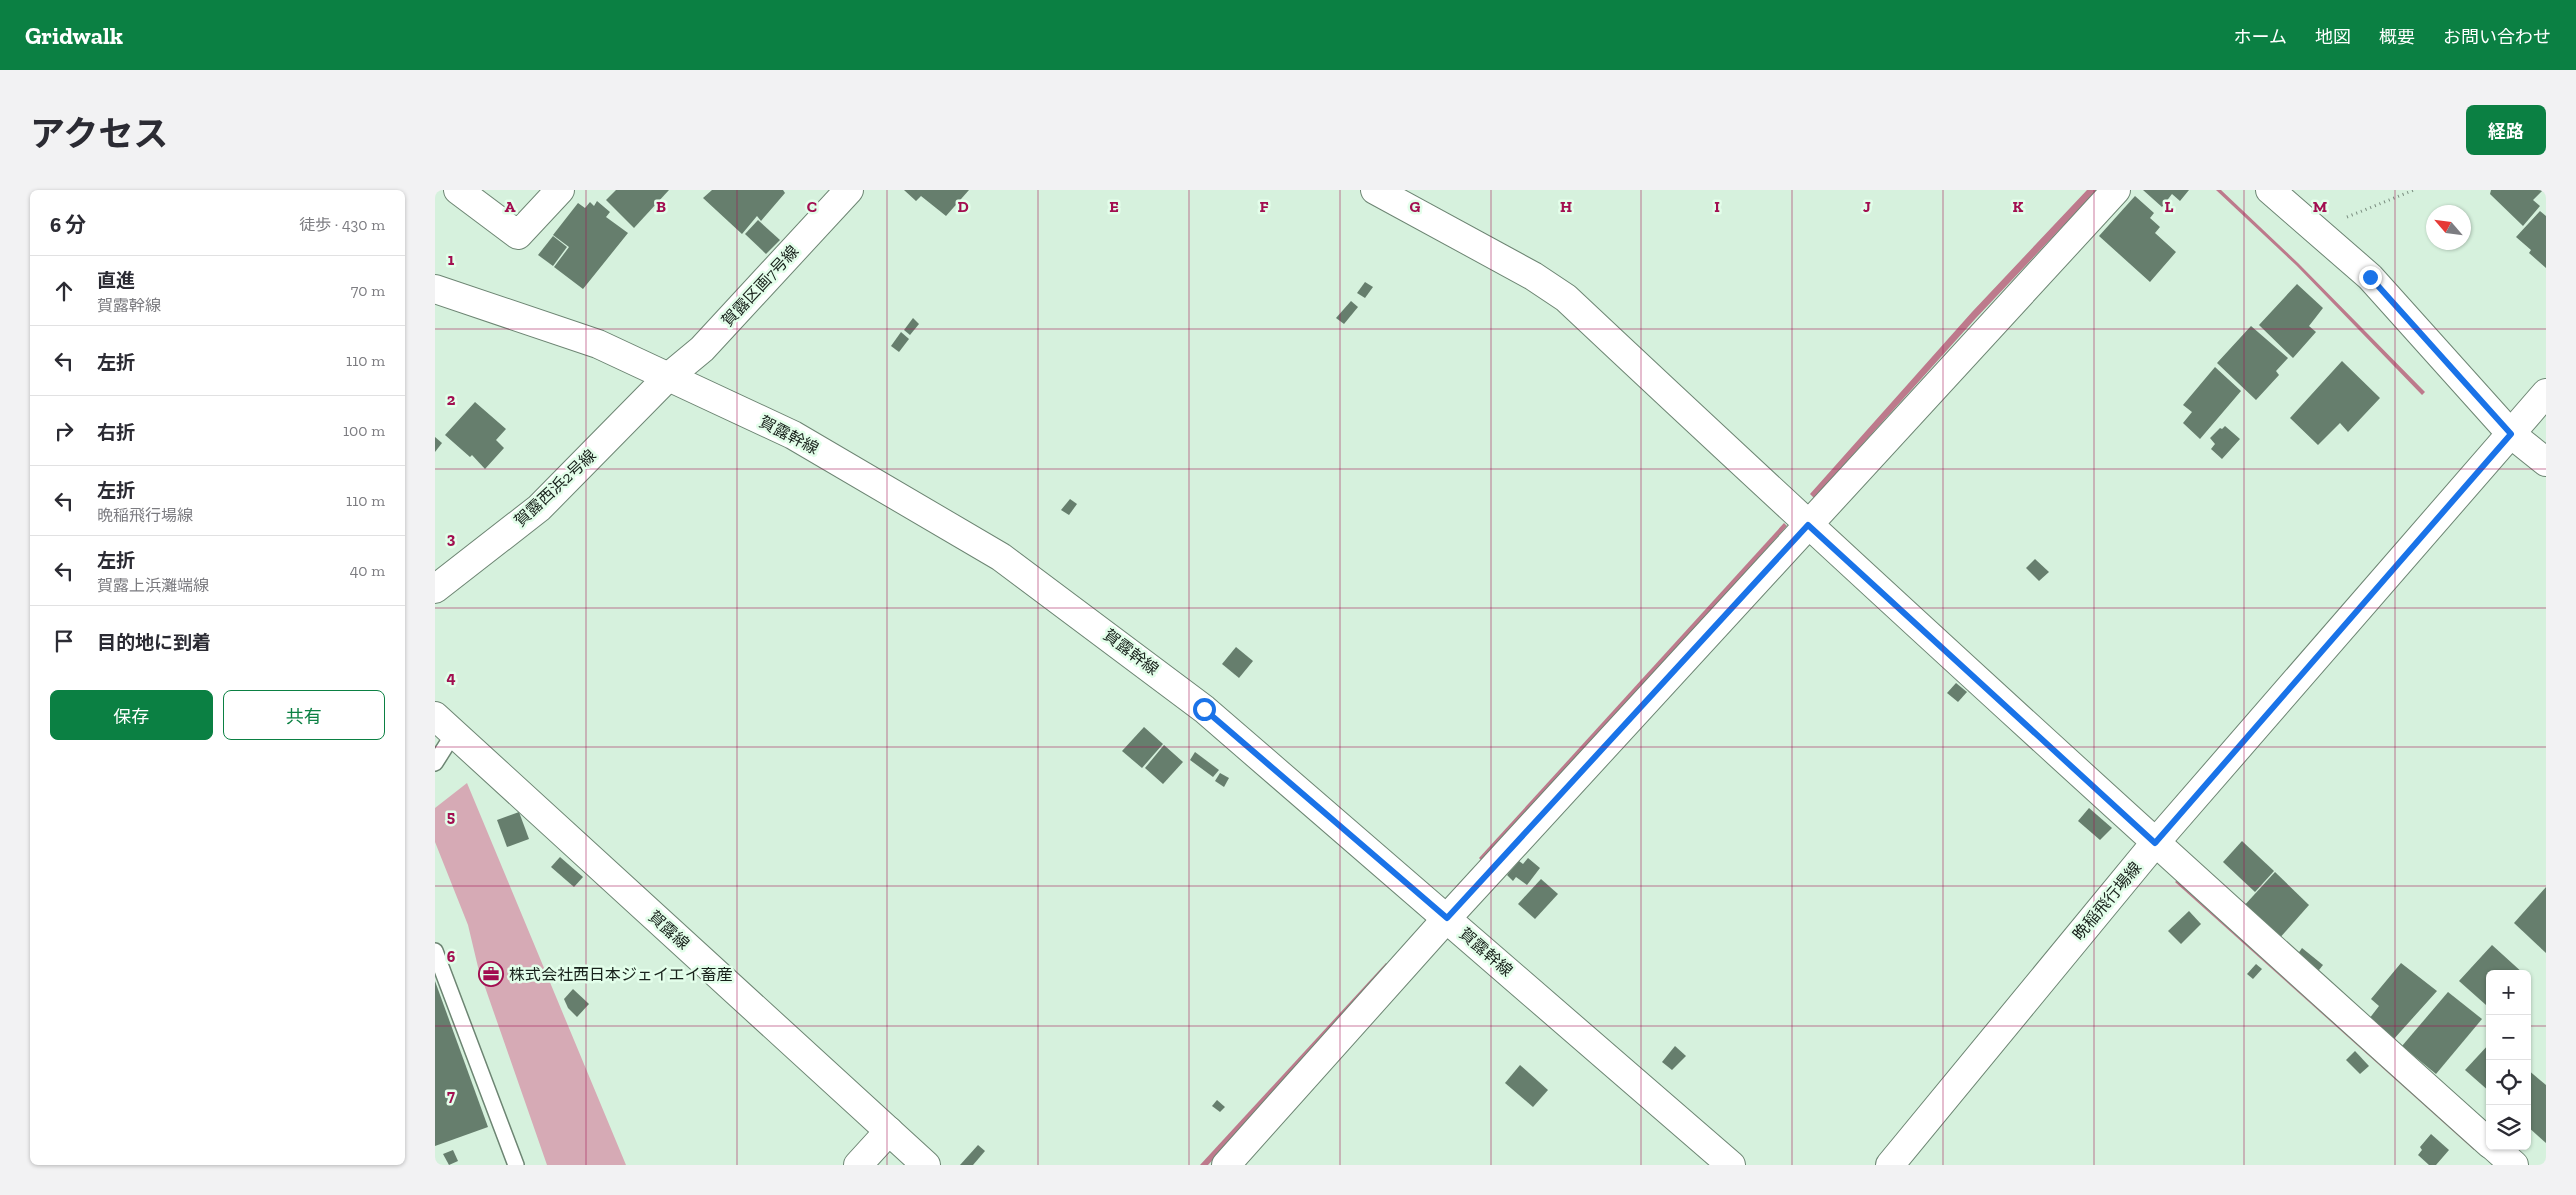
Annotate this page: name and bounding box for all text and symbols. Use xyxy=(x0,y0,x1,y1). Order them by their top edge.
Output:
text: Gridwalk xyxy=(25,21,123,50)
text: ホーム xyxy=(2234,26,2287,48)
text: 地図 xyxy=(2315,26,2351,48)
text: 概要 xyxy=(2379,26,2415,48)
text: お問い合わせ xyxy=(2443,26,2551,48)
button: 経路 xyxy=(2466,105,2546,155)
text: アクセス xyxy=(30,113,168,155)
text: A xyxy=(505,197,516,216)
text: B xyxy=(656,197,666,216)
text: C xyxy=(807,197,817,216)
text: D xyxy=(957,197,969,216)
text: E xyxy=(1109,197,1119,216)
text: F xyxy=(1259,197,1269,216)
text: G xyxy=(1410,197,1421,216)
text: H xyxy=(1560,197,1572,216)
text: I xyxy=(1714,197,1720,216)
text: J xyxy=(1863,197,1871,216)
text: K xyxy=(2013,197,2024,216)
text: L xyxy=(2165,197,2174,216)
text: M xyxy=(2313,197,2327,216)
north arrow xyxy=(2426,205,2471,250)
text: 6 分 xyxy=(50,212,86,237)
text: 徒歩 · 430 m xyxy=(299,215,385,234)
street label: 賀露区画7号線 xyxy=(718,242,802,330)
text: 1 xyxy=(448,250,455,269)
route end xyxy=(2359,266,2382,289)
text: 直進 xyxy=(97,269,135,292)
icon: ahead xyxy=(50,277,78,305)
text: 70 m xyxy=(351,281,385,300)
text: 賀露幹線 xyxy=(97,296,161,315)
icon: left xyxy=(50,347,78,375)
text: 左折 xyxy=(97,351,135,374)
text: 110 m xyxy=(346,351,385,370)
text: 2 xyxy=(447,390,456,409)
street label: 賀露幹線 xyxy=(756,412,822,458)
icon: right xyxy=(50,417,78,445)
text: 右折 xyxy=(97,421,135,444)
text: 100 m xyxy=(343,421,385,440)
street label: 賀露西浜2号線 xyxy=(510,446,600,530)
text: 左折 xyxy=(97,479,135,502)
icon: left xyxy=(50,487,78,515)
text: 110 m xyxy=(346,491,385,510)
text: 晩稲飛行場線 xyxy=(97,506,193,525)
text: 3 xyxy=(447,529,456,548)
text: 左折 xyxy=(97,549,135,572)
icon: left xyxy=(50,557,78,585)
text: 40 m xyxy=(350,561,385,580)
text: 賀露上浜灘端線 xyxy=(97,576,209,595)
street label: 賀露幹線 xyxy=(1100,625,1162,679)
icon: arrive xyxy=(50,627,78,655)
text: 目的地に到着 xyxy=(97,631,211,654)
text: 4 xyxy=(446,668,456,687)
button: 保存 xyxy=(50,690,213,740)
button: 共有 xyxy=(223,690,385,740)
route start xyxy=(1193,698,1216,721)
text: 5 xyxy=(447,807,455,826)
street label: 晩稲飛行場線 xyxy=(2069,858,2145,944)
street label: 賀露線 xyxy=(645,907,693,953)
street label: 賀露幹線 xyxy=(1456,924,1516,980)
text: 6 xyxy=(447,947,456,966)
office icon: 株式会社西日本ジェイエイ畜産 xyxy=(478,961,504,987)
place label: 株式会社西日本ジェイエイ畜産 xyxy=(509,965,733,984)
map controls xyxy=(2486,970,2531,1150)
button: + xyxy=(2486,970,2531,1015)
button: − xyxy=(2486,1015,2531,1060)
button: locate xyxy=(2486,1060,2531,1105)
text: 7 xyxy=(447,1086,455,1105)
button: layers xyxy=(2486,1105,2531,1150)

